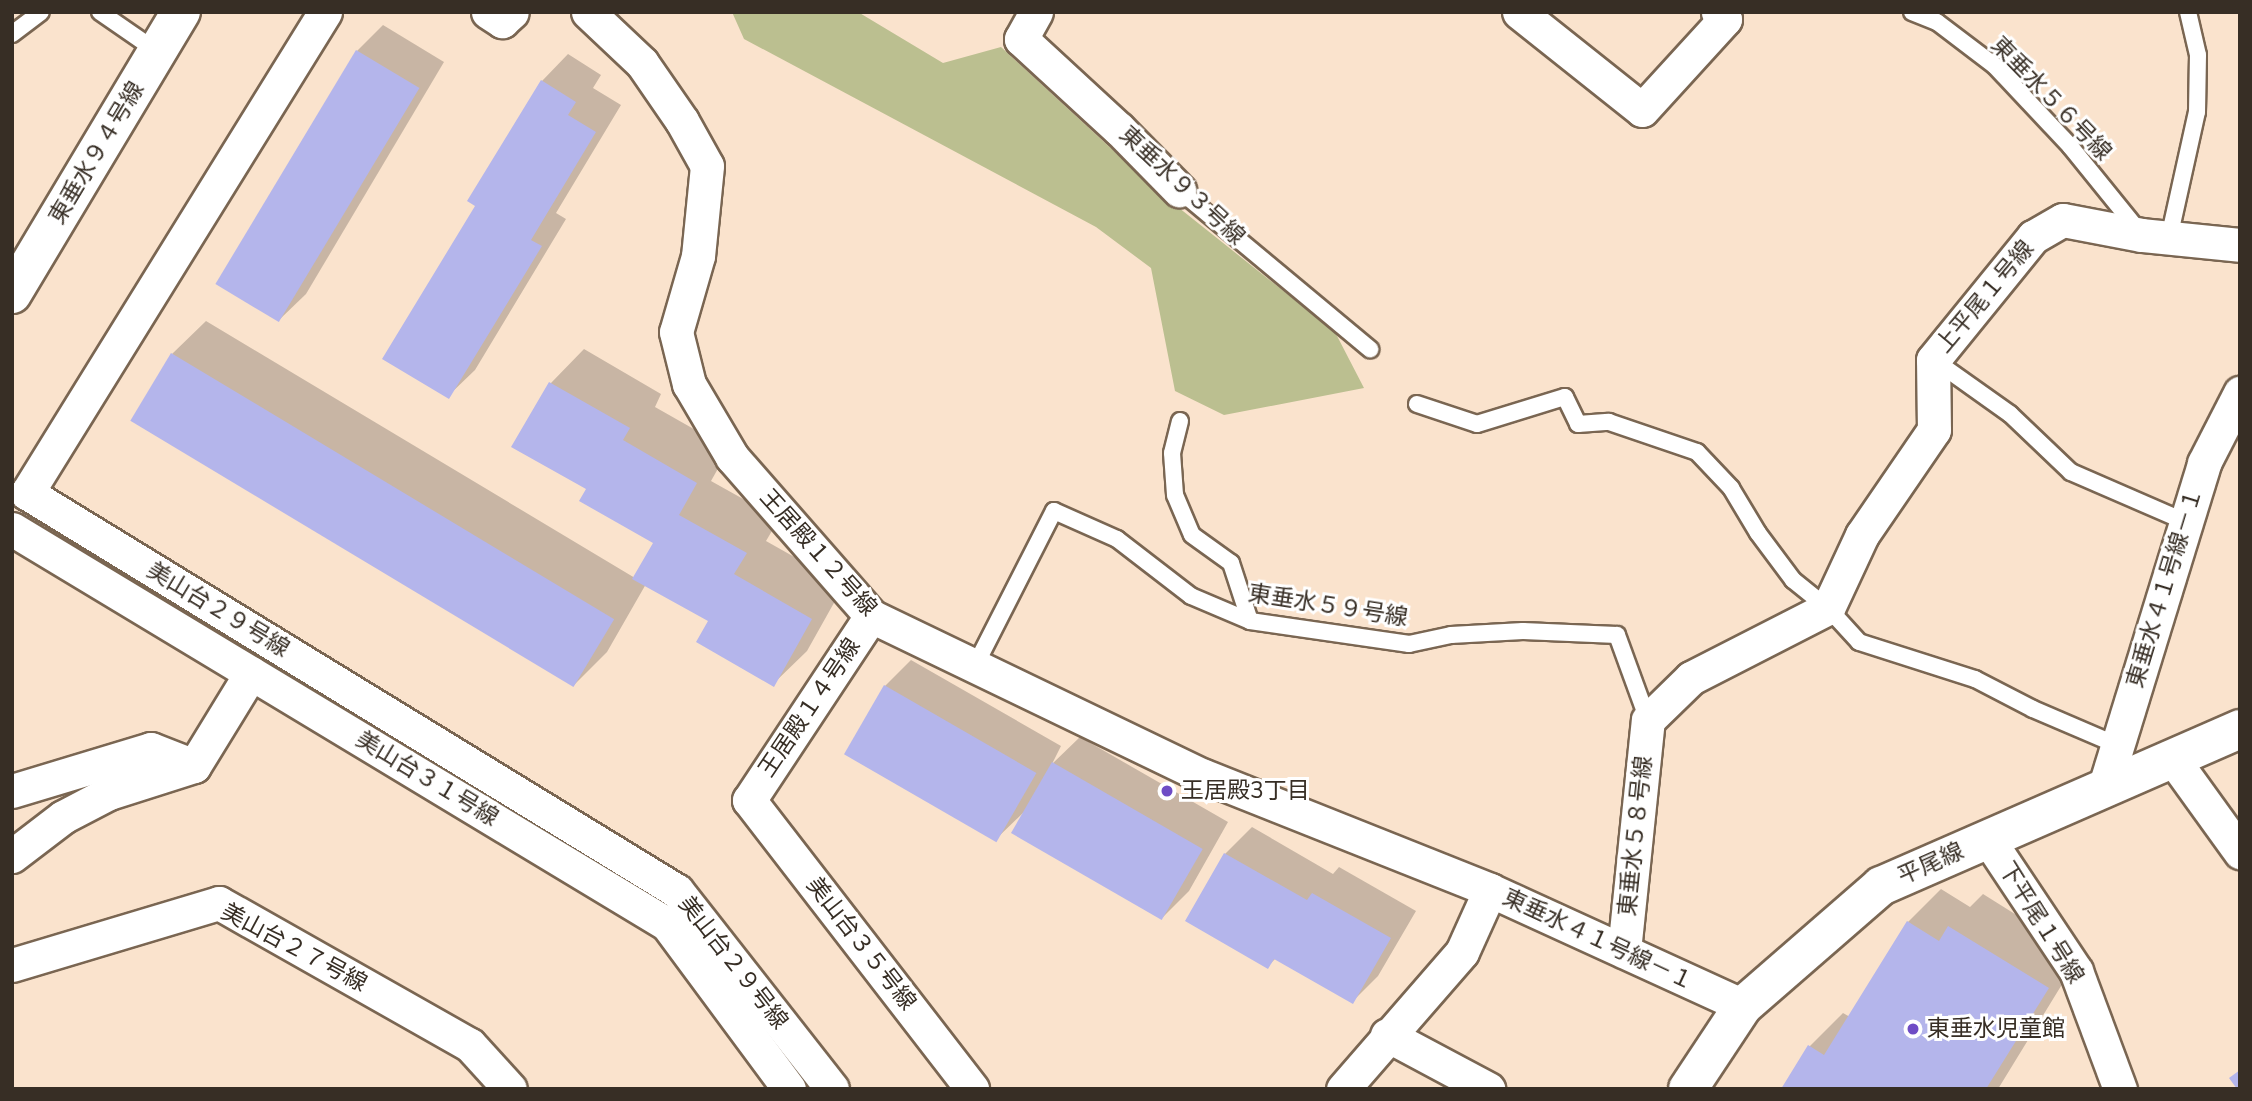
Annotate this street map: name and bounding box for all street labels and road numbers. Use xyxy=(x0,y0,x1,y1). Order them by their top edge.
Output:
street label: 東垂水５６号線 xyxy=(1985,32,2117,166)
street label: 東垂水９４号線 xyxy=(44,77,150,229)
street label: 東垂水９３号線 xyxy=(1114,121,1250,251)
street label: 上平尾１号線 xyxy=(1930,235,2040,359)
street label: 王居殿１２号線 xyxy=(754,484,882,622)
street label: 東垂水４１号線－１ xyxy=(2122,485,2208,691)
street label: 美山台２９号線 xyxy=(142,557,294,663)
street label: 東垂水５９号線 xyxy=(1246,580,1410,632)
street label: 王居殿１４号線 xyxy=(754,634,866,782)
street label: 美山台３１号線 xyxy=(351,726,503,832)
street label: 東垂水５８号線 xyxy=(1614,754,1658,918)
street label: 平尾線 xyxy=(1894,837,1968,891)
street label: 下平尾１号線 xyxy=(1993,857,2089,989)
street label: 美山台３５号線 xyxy=(801,872,921,1016)
street label: 東垂水４１号線－１ xyxy=(1498,884,1698,996)
street label: 美山台２９号線 xyxy=(673,891,793,1035)
street label: 美山台２７号線 xyxy=(216,898,372,998)

